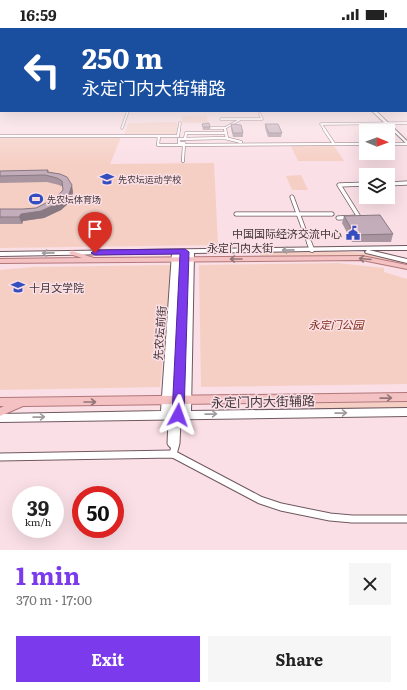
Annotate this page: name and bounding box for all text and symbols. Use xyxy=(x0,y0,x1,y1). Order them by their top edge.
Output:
text: 16:59 xyxy=(20,3,57,26)
text: 250 m xyxy=(82,36,163,78)
icon: left xyxy=(16,44,68,96)
text: 永定门内大街辅路 xyxy=(82,74,226,101)
north arrow xyxy=(359,124,395,160)
map controls xyxy=(359,124,395,204)
button: layers xyxy=(359,168,395,204)
school or university icon: 先农坛运动学校 xyxy=(99,171,115,187)
place label: 先农坛运动学校 xyxy=(118,172,182,186)
sports icon: 先农坛体育场 xyxy=(28,191,44,207)
place label: 先农坛体育场 xyxy=(47,192,101,206)
pin xyxy=(78,212,112,253)
icon: arrive xyxy=(84,218,106,240)
place label: 中国国际经济交流中心 xyxy=(232,225,342,241)
public building icon: 中国国际经济交流中心 xyxy=(345,225,361,241)
street label: 永定门内大街 xyxy=(207,239,273,255)
one-way arrow xyxy=(282,246,295,254)
one-way arrow xyxy=(42,249,55,257)
one-way arrow xyxy=(230,255,243,263)
one-way arrow xyxy=(359,255,372,263)
school or university icon: 十月文学院 xyxy=(10,279,26,295)
place label: 十月文学院 xyxy=(29,279,84,295)
street label: 先农坛前街 xyxy=(149,305,169,361)
park label: 永定门公园 xyxy=(309,316,365,332)
street label: 永定门内大街辅路 xyxy=(211,391,315,411)
position arrow xyxy=(157,394,199,436)
one-way arrow xyxy=(379,394,392,401)
one-way arrow xyxy=(83,398,96,405)
one-way arrow xyxy=(334,409,347,417)
one-way arrow xyxy=(204,410,217,418)
one-way arrow xyxy=(32,413,45,421)
speed limit sign: 50 xyxy=(72,486,124,538)
text: 39 xyxy=(27,492,49,522)
text: km/h xyxy=(25,514,51,529)
text: 1 min xyxy=(16,557,80,592)
button: close xyxy=(349,563,391,605)
text: 370 m · 17:00 xyxy=(16,590,92,609)
button: Exit xyxy=(16,636,200,682)
button: Share xyxy=(208,636,391,682)

